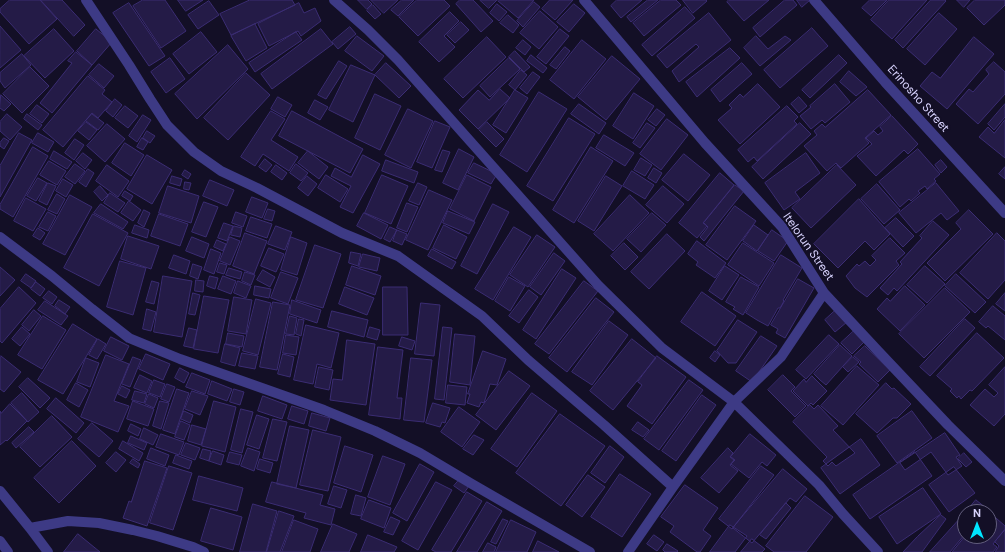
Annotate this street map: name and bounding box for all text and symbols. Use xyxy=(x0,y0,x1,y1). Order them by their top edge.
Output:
street label: Erinosho Street xyxy=(884,62,952,136)
street label: Itelorun Street xyxy=(779,210,837,284)
north arrow xyxy=(957,504,997,544)
text: N xyxy=(973,506,981,520)

